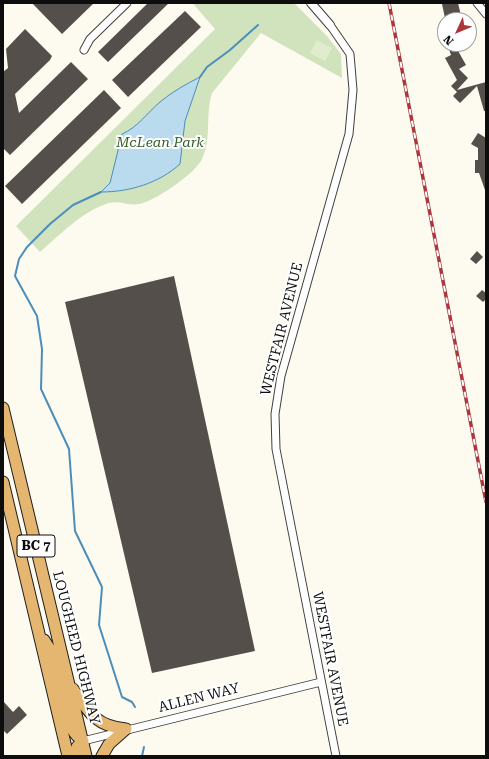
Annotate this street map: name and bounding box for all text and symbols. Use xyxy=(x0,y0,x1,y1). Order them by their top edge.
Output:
north arrow xyxy=(437,12,477,52)
text: N xyxy=(441,32,456,48)
park label: McLean Park xyxy=(116,135,204,151)
street label: WESTFAIR AVENUE xyxy=(257,261,307,397)
road number: BC 7 xyxy=(17,535,55,557)
street label: LOUGHEED HIGHWAY xyxy=(49,570,103,726)
street label: WESTFAIR AVENUE xyxy=(309,590,351,728)
street label: ALLEN WAY xyxy=(157,680,241,716)

